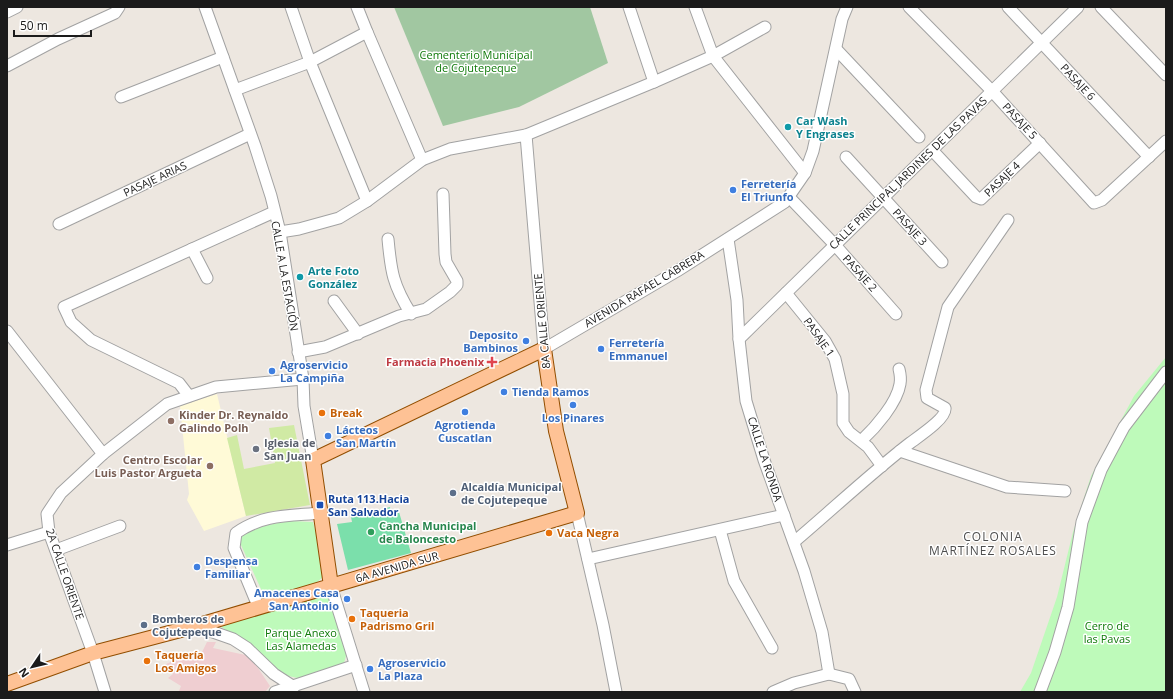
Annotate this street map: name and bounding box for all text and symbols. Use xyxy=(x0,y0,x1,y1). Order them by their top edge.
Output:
scale bar xyxy=(14,12,91,38)
text: 50 m xyxy=(20,17,48,34)
park label: Cementerio Municipal de Cojutepeque xyxy=(420,47,532,75)
street label: PASAJE 6 xyxy=(1058,60,1099,103)
street label: CALLE PRINCIPAL JARDINES DE LAS PAVAS xyxy=(825,93,990,252)
street label: PASAJE 5 xyxy=(1000,99,1041,142)
place label: Car Wash Y Engrases xyxy=(796,113,855,141)
marker: Car Wash Y Engrases xyxy=(783,122,793,132)
street label: PASAJE ARIAS xyxy=(121,157,189,200)
street label: PASAJE 4 xyxy=(980,157,1023,200)
place label: Ferretería El Triunfo xyxy=(741,176,796,204)
marker: Ferretería El Triunfo xyxy=(728,185,738,195)
street label: PASAJE 3 xyxy=(890,205,931,248)
street label: CALLE A LA ESTACIÓN xyxy=(268,220,303,332)
street label: AVENIDA RAFAEL CABRERA xyxy=(581,247,707,330)
street label: PASAJE 2 xyxy=(840,251,881,294)
place label: Arte Foto González xyxy=(308,263,359,291)
marker: Arte Foto González xyxy=(295,272,305,282)
street label: 8A CALLE ORIENTE xyxy=(530,273,553,369)
street label: PASAJE 1 xyxy=(800,314,838,359)
place label: Deposito Bambinos xyxy=(463,327,519,355)
place label: Ferretería Emmanuel xyxy=(609,335,668,363)
marker: Deposito Bambinos xyxy=(521,336,531,346)
marker: Ferretería Emmanuel xyxy=(596,344,606,354)
place label: Farmacia Phoenix xyxy=(386,354,485,369)
place label: Agroservicio La Campiña xyxy=(280,357,348,385)
marker: Farmacia Phoenix xyxy=(487,357,497,367)
marker: Agroservicio La Campiña xyxy=(267,366,277,376)
place label: Tienda Ramos xyxy=(512,384,589,399)
marker: Tienda Ramos xyxy=(499,387,509,397)
marker: Los Pinares xyxy=(568,400,578,410)
place label: Break xyxy=(330,405,363,420)
place label: Kinder Dr. Reynaldo Galindo Polh xyxy=(179,407,289,435)
marker: Agrotienda Cuscatlan xyxy=(460,407,470,417)
marker: Break xyxy=(317,408,327,418)
place label: Los Pinares xyxy=(542,410,605,425)
street label: CALLE LA RONDA xyxy=(745,414,786,503)
marker: Kinder Dr. Reynaldo Galindo Polh xyxy=(166,416,176,426)
place label: Agrotienda Cuscatlan xyxy=(434,417,496,445)
place label: Lácteos San Martín xyxy=(336,422,396,450)
marker: Lácteos San Martín xyxy=(323,431,333,441)
place label: Iglesia de San Juan xyxy=(264,435,316,463)
marker: Iglesia de San Juan xyxy=(251,444,261,454)
place label: Centro Escolar Luis Pastor Argueta xyxy=(94,452,202,480)
marker: Centro Escolar Luis Pastor Argueta xyxy=(205,461,215,471)
place label: Alcaldía Municipal de Cojutepeque xyxy=(461,479,562,507)
marker: Alcaldía Municipal de Cojutepeque xyxy=(448,488,458,498)
place label: Ruta 113.Hacia San Salvador xyxy=(328,491,410,519)
marker: Ruta 113.Hacia San Salvador xyxy=(315,500,325,510)
place label: Cancha Municipal de Baloncesto xyxy=(379,518,476,546)
place label: Vaca Negra xyxy=(557,525,619,540)
street label: 2A CALLE ORIENTE xyxy=(43,526,88,621)
marker: Cancha Municipal de Baloncesto xyxy=(366,527,376,537)
marker: Vaca Negra xyxy=(544,528,554,538)
district label: COLONIA MARTÍNEZ ROSALES xyxy=(929,528,1057,559)
street label: 6A AVENIDA SUR xyxy=(354,547,440,586)
place label: Despensa Familiar xyxy=(205,553,258,581)
marker: Despensa Familiar xyxy=(192,562,202,572)
place label: Amacenes Casa San Antoinio xyxy=(254,585,339,613)
marker: Amacenes Casa San Antoinio xyxy=(342,594,352,604)
place label: Taqueria Padrismo Gril xyxy=(360,605,434,633)
place label: Bomberos de Cojutepeque xyxy=(152,611,225,639)
marker: Taqueria Padrismo Gril xyxy=(347,614,357,624)
park label: Cerro de las Pavas xyxy=(1084,618,1130,646)
marker: Bomberos de Cojutepeque xyxy=(139,620,149,630)
park label: Parque Anexo Las Alamedas xyxy=(265,625,337,653)
north arrow xyxy=(12,647,52,687)
place label: Taquería Los Amigos xyxy=(155,647,217,675)
place label: Agroservicio La Plaza xyxy=(378,655,446,683)
marker: Taquería Los Amigos xyxy=(142,656,152,666)
marker: Agroservicio La Plaza xyxy=(365,664,375,674)
text: N xyxy=(15,665,32,681)

